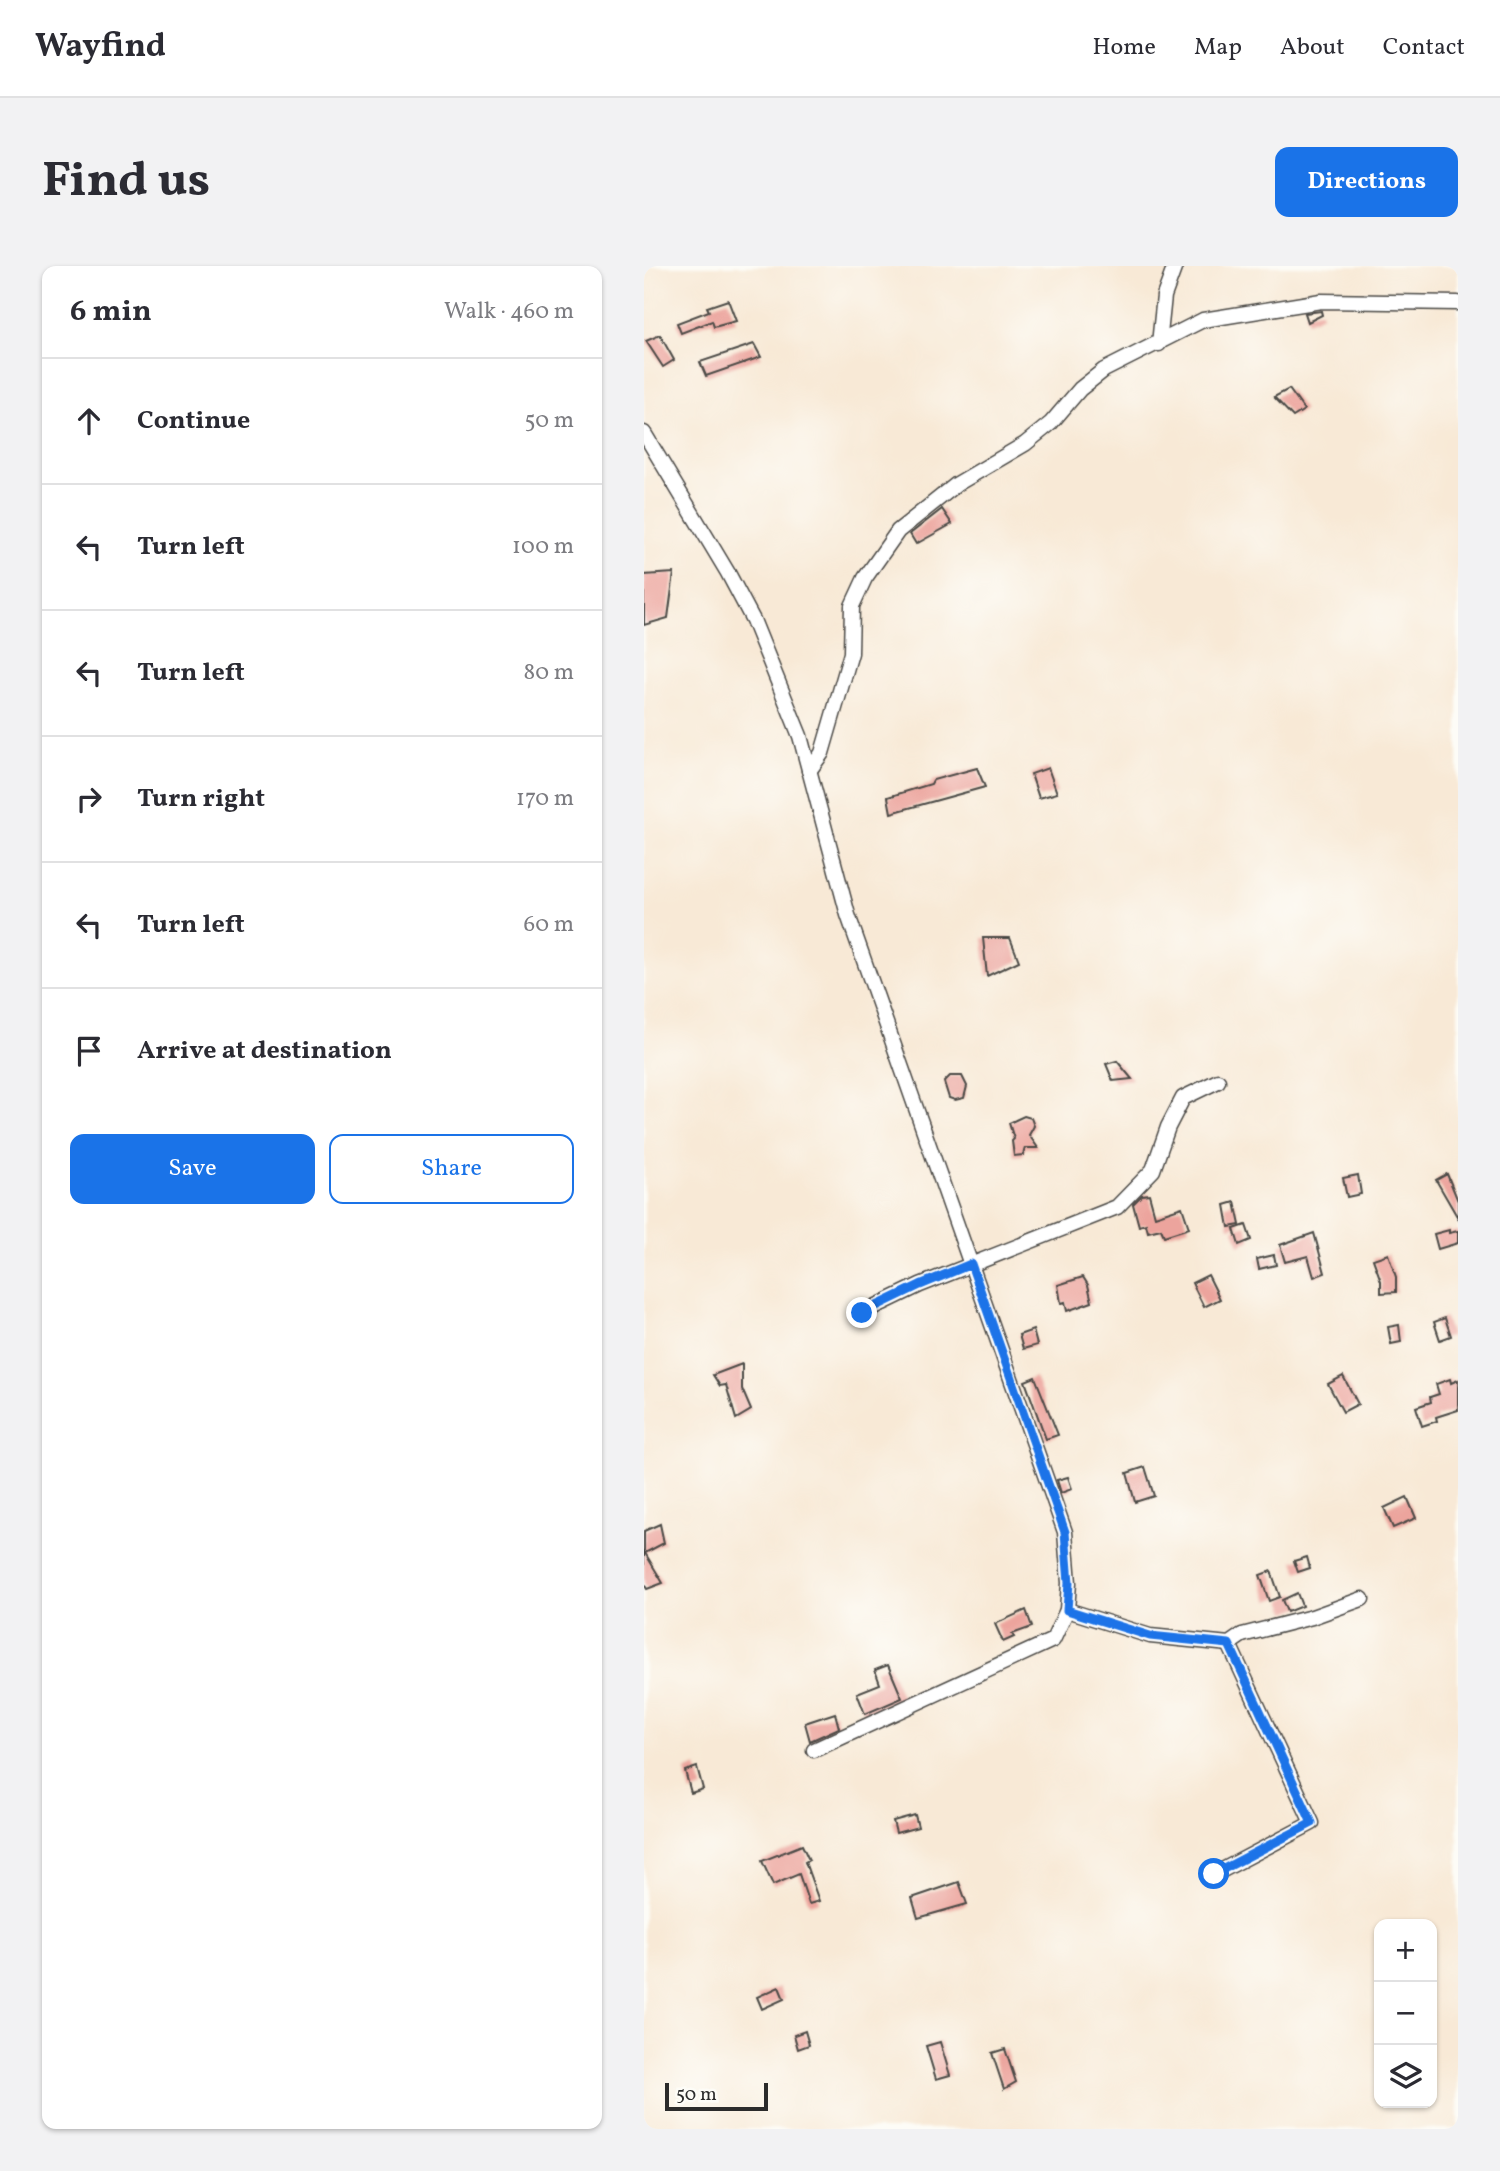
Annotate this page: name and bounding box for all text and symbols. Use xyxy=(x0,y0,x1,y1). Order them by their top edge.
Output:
text: Wayfind xyxy=(35,25,166,71)
text: Home xyxy=(1092,31,1156,65)
text: Map xyxy=(1194,31,1242,65)
text: About xyxy=(1280,31,1345,65)
text: Contact xyxy=(1383,31,1465,65)
button: Directions xyxy=(1275,147,1458,217)
text: Find us xyxy=(42,148,210,217)
text: 6 min xyxy=(70,291,152,333)
text: Walk · 460 m xyxy=(444,296,574,328)
icon: ahead xyxy=(70,402,108,440)
text: Continue xyxy=(137,403,250,439)
text: 50 m xyxy=(525,405,574,437)
icon: left xyxy=(70,528,108,566)
text: Turn left xyxy=(137,529,245,565)
text: 100 m xyxy=(512,531,574,563)
icon: left xyxy=(70,654,108,692)
text: Turn left xyxy=(137,655,245,691)
text: 80 m xyxy=(524,657,574,689)
icon: right xyxy=(70,780,108,818)
text: Turn right xyxy=(137,781,265,817)
text: 170 m xyxy=(516,783,574,815)
icon: left xyxy=(70,906,108,944)
text: Turn left xyxy=(137,907,245,943)
text: 60 m xyxy=(524,909,574,941)
icon: arrive xyxy=(70,1032,108,1070)
text: Arrive at destination xyxy=(137,1033,392,1069)
button: Save xyxy=(70,1134,315,1204)
button: Share xyxy=(329,1134,574,1204)
route end xyxy=(846,1297,877,1328)
route start xyxy=(1198,1858,1229,1889)
map controls xyxy=(1374,1919,1437,2108)
button: + xyxy=(1374,1919,1437,1982)
button: − xyxy=(1374,1982,1437,2045)
button: layers xyxy=(1374,2045,1437,2108)
scale bar xyxy=(665,2080,768,2112)
text: 50 m xyxy=(676,2082,717,2108)

